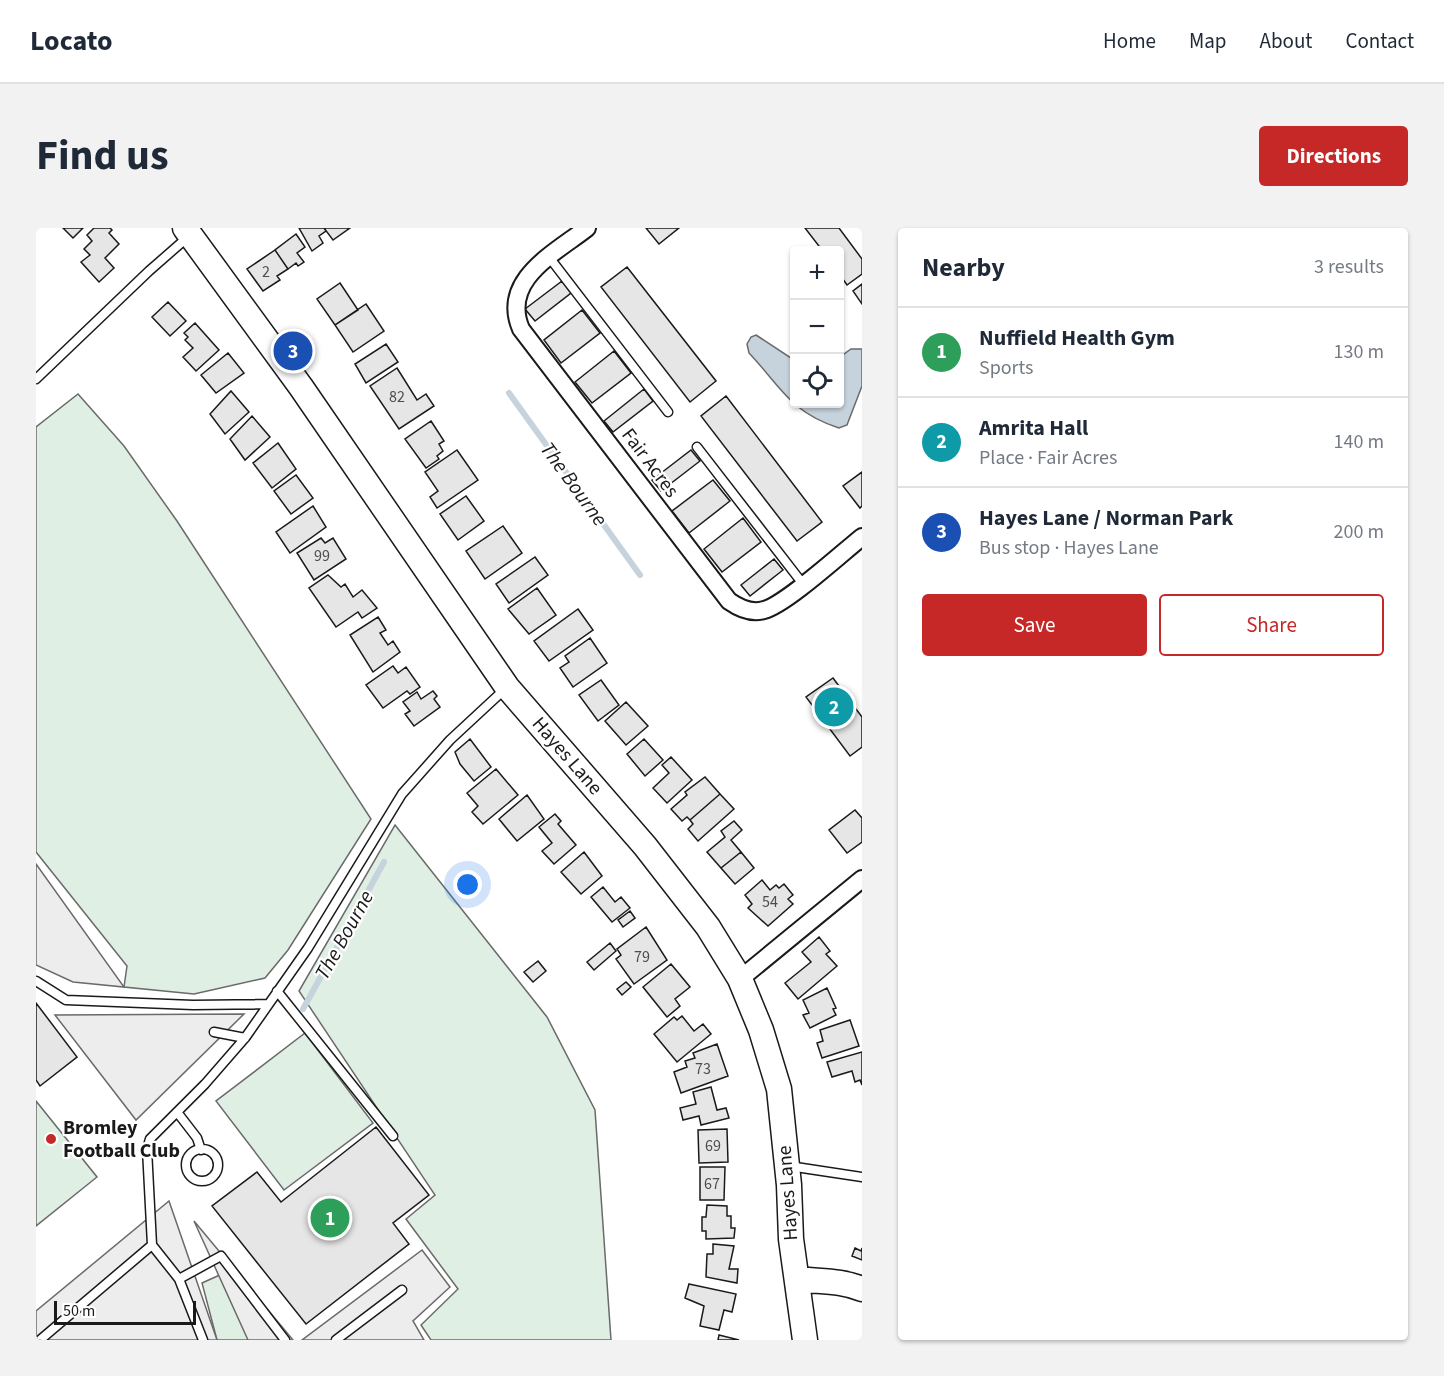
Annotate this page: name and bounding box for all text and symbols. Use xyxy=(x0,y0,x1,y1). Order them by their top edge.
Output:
text: Locato xyxy=(30,21,112,61)
text: Home xyxy=(1103,26,1156,56)
text: Map xyxy=(1189,26,1227,56)
text: About xyxy=(1260,26,1312,56)
text: Contact xyxy=(1345,26,1414,56)
text: Find us xyxy=(36,126,169,186)
button: Directions xyxy=(1259,126,1408,186)
map controls xyxy=(790,246,844,408)
button: + xyxy=(790,246,844,300)
text: Nearby xyxy=(922,249,1005,286)
text: 3 results xyxy=(1314,253,1384,281)
house number: 2 xyxy=(262,261,270,283)
button: − xyxy=(790,300,844,354)
text: Nuffield Health Gym xyxy=(979,322,1175,354)
pin: 3 xyxy=(274,328,312,374)
text: 1 xyxy=(936,338,947,366)
text: 130 m xyxy=(1334,338,1384,366)
button: locate xyxy=(790,354,844,408)
text: Sports xyxy=(979,354,1034,382)
house number: 82 xyxy=(389,386,405,408)
text: Amrita Hall xyxy=(979,412,1088,444)
street label: Fair Acres xyxy=(615,423,685,503)
text: 2 xyxy=(936,428,947,456)
text: 140 m xyxy=(1334,428,1384,456)
water label: The Bourne xyxy=(533,436,615,532)
text: Place · Fair Acres xyxy=(979,444,1117,472)
text: Hayes Lane / Norman Park xyxy=(979,502,1233,534)
text: 3 xyxy=(936,518,947,546)
text: 200 m xyxy=(1334,518,1384,546)
text: Bus stop · Hayes Lane xyxy=(979,534,1159,562)
house number: 99 xyxy=(314,545,330,567)
button: Save xyxy=(922,594,1147,656)
button: Share xyxy=(1159,594,1384,656)
pin: 2 xyxy=(814,684,854,730)
street label: Hayes Lane xyxy=(525,711,609,801)
your location xyxy=(453,870,482,899)
water label: The Bourne xyxy=(307,885,381,985)
house number: 54 xyxy=(762,891,778,913)
house number: 79 xyxy=(634,946,650,968)
house number: 73 xyxy=(695,1058,711,1080)
place label: Bromley Football Club xyxy=(63,1114,180,1165)
marker: Bromley Football Club xyxy=(44,1132,58,1146)
house number: 69 xyxy=(705,1135,721,1157)
street label: Hayes Lane xyxy=(771,1144,805,1242)
house number: 67 xyxy=(704,1173,720,1195)
pin: 1 xyxy=(310,1196,350,1240)
scale bar xyxy=(54,1298,196,1326)
text: 50 m xyxy=(63,1300,95,1322)

